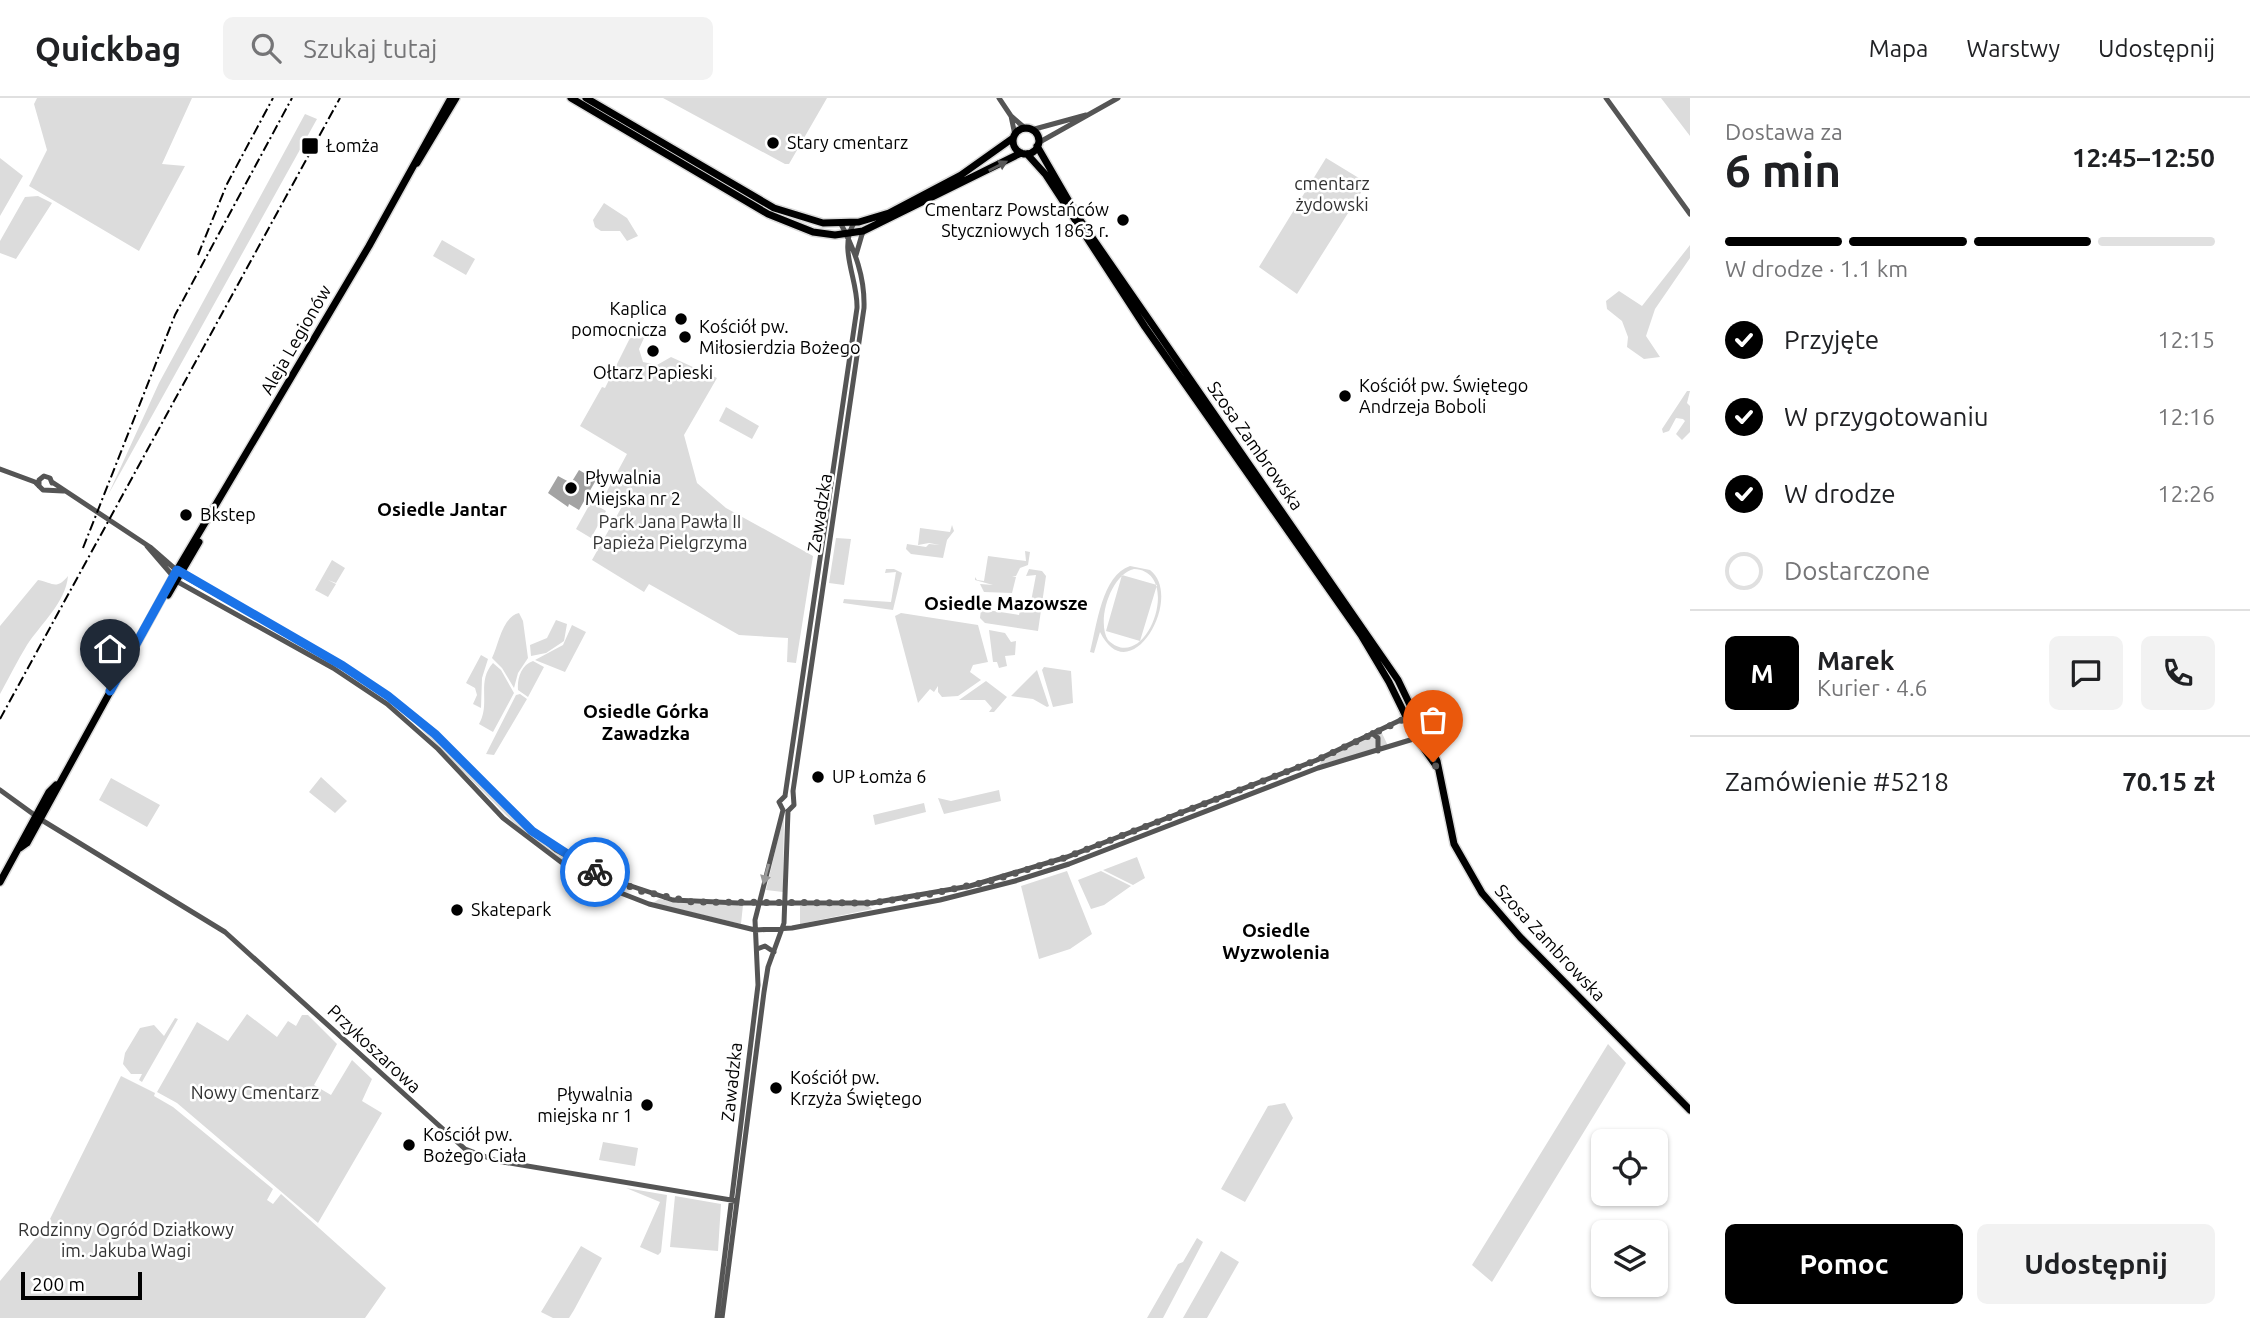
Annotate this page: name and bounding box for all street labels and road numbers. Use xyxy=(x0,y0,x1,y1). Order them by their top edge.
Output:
street label: Aleja Legionów xyxy=(256,281,335,398)
street label: Szosa Zambrowska xyxy=(1204,377,1308,514)
street label: Zawadzka xyxy=(803,472,835,554)
street label: Szosa Zambrowska xyxy=(1492,880,1610,1005)
street label: Przykoszarowa xyxy=(324,1000,425,1096)
street label: Zawadzka xyxy=(717,1041,745,1123)

